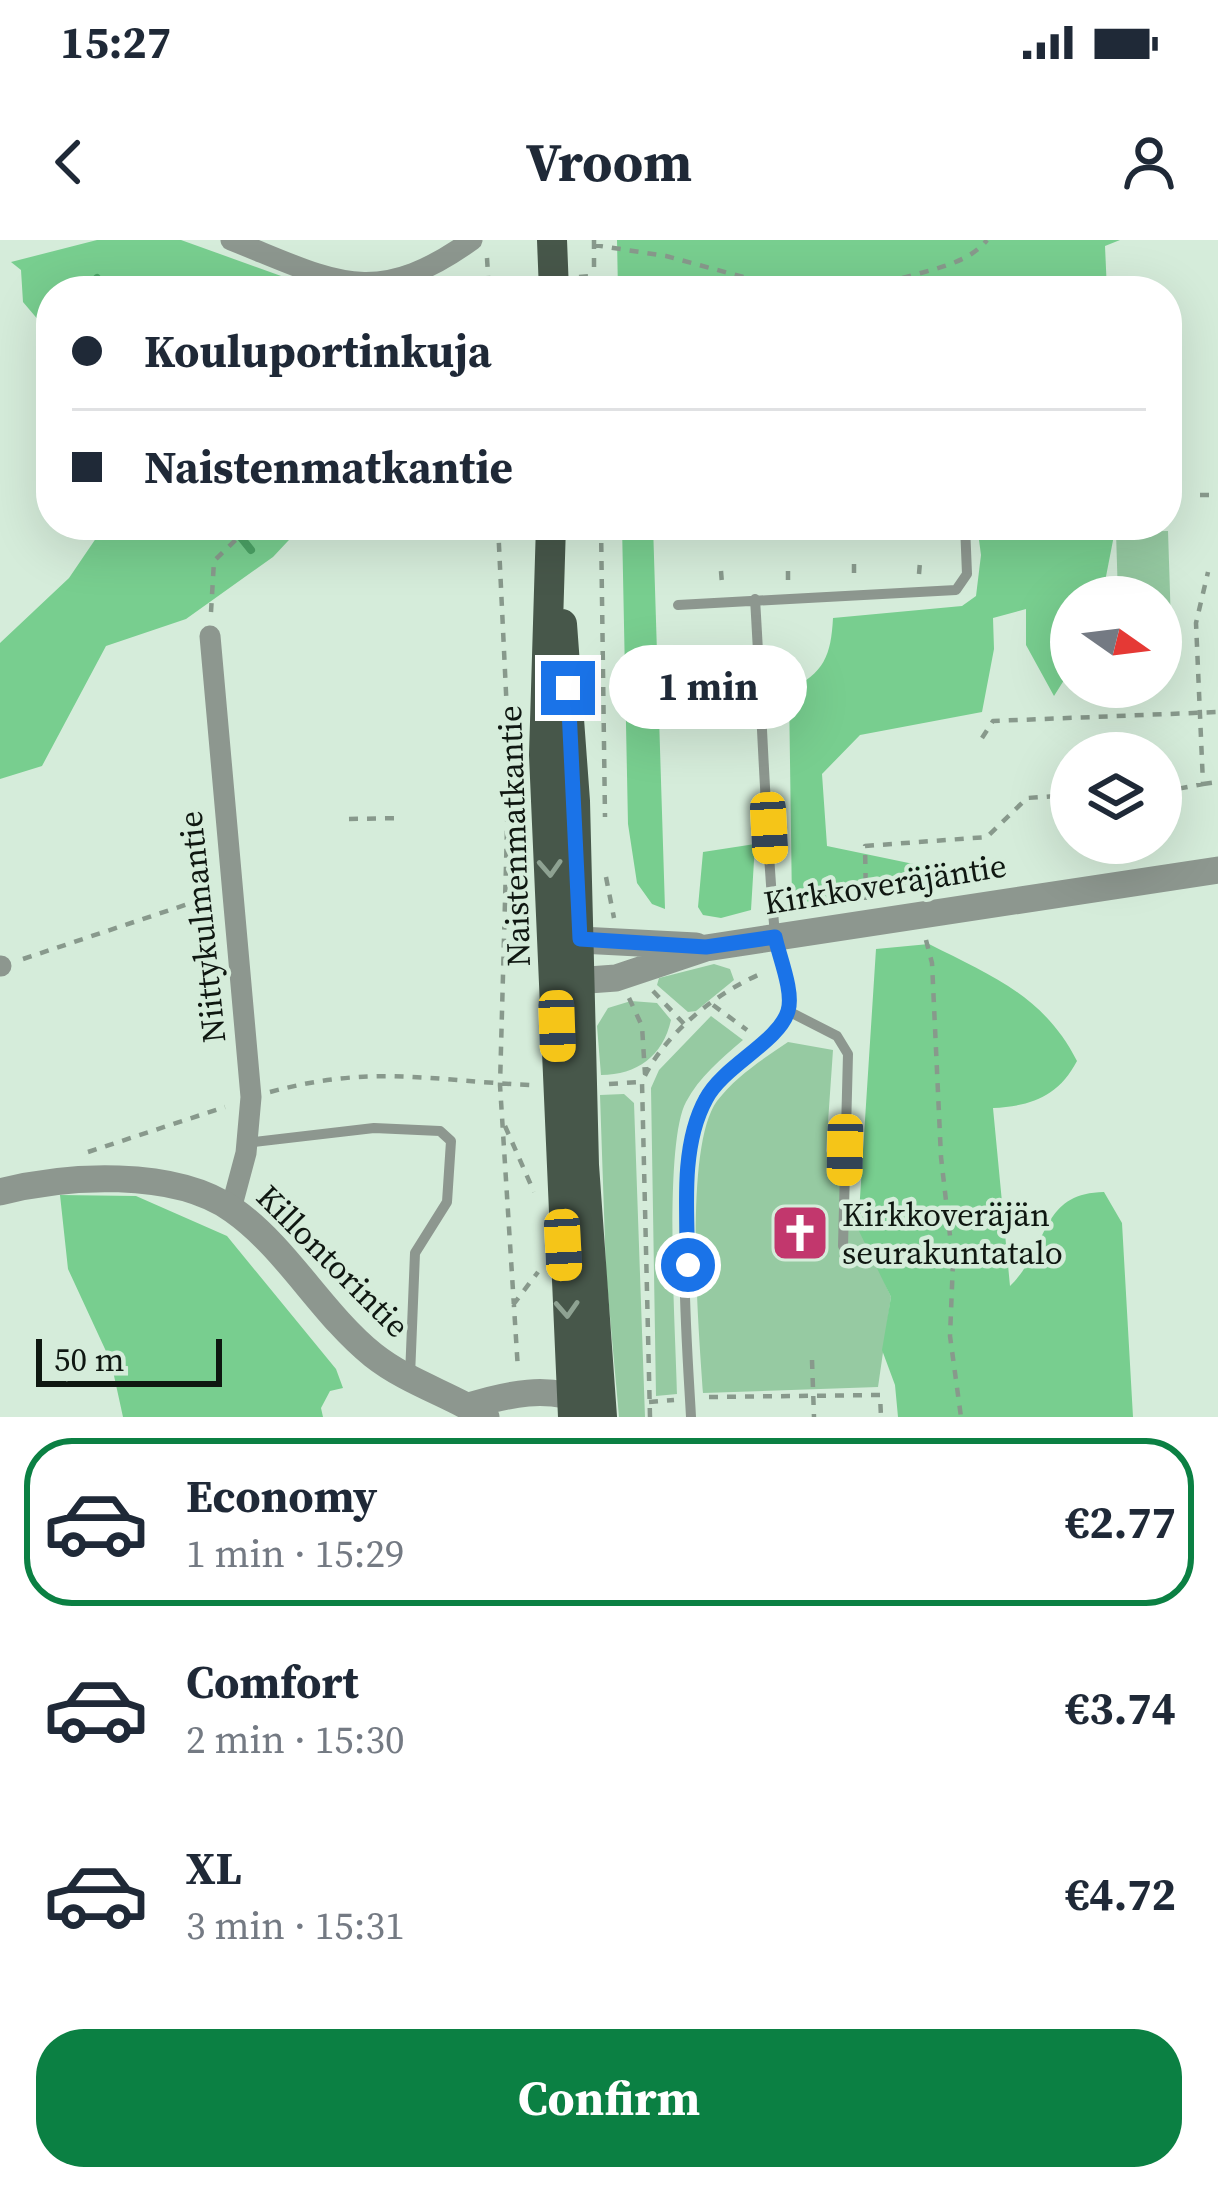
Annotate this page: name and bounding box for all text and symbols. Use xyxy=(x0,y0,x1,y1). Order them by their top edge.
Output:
text: 15:27 xyxy=(60,11,171,73)
text: Vroom xyxy=(526,125,692,199)
icon: back xyxy=(36,129,102,195)
icon: person xyxy=(1116,129,1182,195)
text: Kouluportinkuja xyxy=(144,320,492,382)
text: Naistenmatkantie xyxy=(144,436,513,498)
north arrow xyxy=(1050,576,1182,708)
map controls xyxy=(1050,576,1182,864)
callout: 1 min xyxy=(610,646,808,730)
text: 1 min xyxy=(657,660,759,713)
route end xyxy=(541,661,595,715)
street label: Naistenmatkantie xyxy=(487,705,541,967)
button: layers xyxy=(1050,732,1182,864)
car xyxy=(749,791,789,865)
street label: Niittykulmantie xyxy=(167,809,237,1045)
street label: Kirkkoveräjäntie xyxy=(760,843,1010,925)
one-way arrow xyxy=(537,859,563,878)
car xyxy=(538,989,576,1063)
car xyxy=(826,1114,864,1186)
street label: Killontorintie xyxy=(247,1175,419,1347)
place label: Kirkkoveräjän seurakuntatalo xyxy=(842,1192,1063,1275)
church icon: Kirkkoveräjän seurakuntatalo xyxy=(769,1202,831,1264)
car xyxy=(543,1208,583,1282)
route start xyxy=(661,1238,715,1292)
one-way arrow xyxy=(553,1299,579,1318)
scale bar xyxy=(36,1333,222,1386)
text: 50 m xyxy=(54,1337,124,1382)
text: Economy xyxy=(186,1465,377,1527)
icon: car xyxy=(42,1468,150,1576)
text: €2.77 xyxy=(1065,1491,1176,1553)
text: 1 min · 15:29 xyxy=(186,1527,405,1580)
text: Comfort xyxy=(186,1651,359,1713)
icon: car xyxy=(42,1654,150,1762)
text: €3.74 xyxy=(1065,1677,1176,1739)
text: 2 min · 15:30 xyxy=(186,1713,405,1766)
text: XL xyxy=(186,1837,242,1899)
icon: car xyxy=(42,1840,150,1948)
text: €4.72 xyxy=(1065,1863,1176,1925)
text: 3 min · 15:31 xyxy=(186,1899,405,1952)
button: Confirm xyxy=(36,2029,1182,2167)

